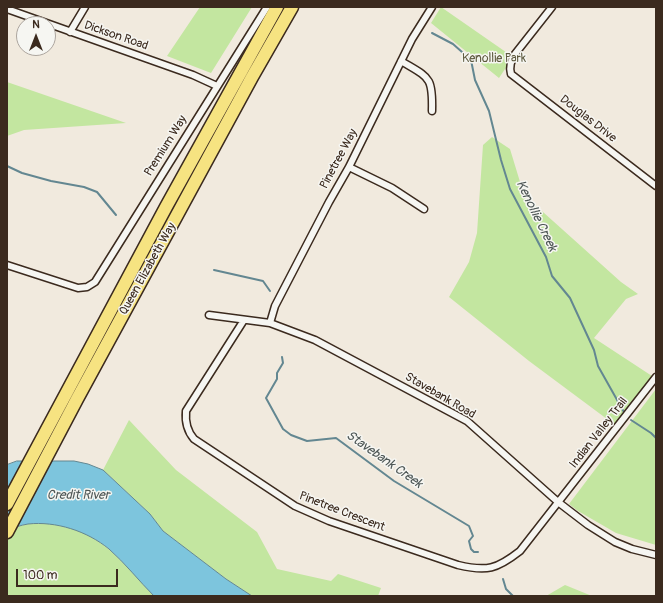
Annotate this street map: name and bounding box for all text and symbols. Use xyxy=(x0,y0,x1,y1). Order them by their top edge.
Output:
north arrow xyxy=(16,16,56,56)
text: N xyxy=(32,18,40,31)
street label: Dickson Road xyxy=(82,18,150,54)
park label: Kenollie Park xyxy=(462,52,526,66)
street label: Douglas Drive xyxy=(557,92,619,146)
street label: Premium Way xyxy=(142,113,190,179)
street label: Pinetree Way xyxy=(317,127,361,191)
water label: Kenollie Creek xyxy=(512,178,560,254)
street label: Queen Elizabeth Way xyxy=(117,220,179,318)
street label: Stavebank Road xyxy=(402,370,478,422)
street label: Indian Valley Trail xyxy=(567,395,631,471)
water label: Stavebank Creek xyxy=(343,428,425,492)
water label: Credit River xyxy=(47,488,109,504)
street label: Pinetree Crescent xyxy=(297,489,387,535)
scale bar xyxy=(18,561,120,587)
text: 100 m xyxy=(23,568,57,583)

